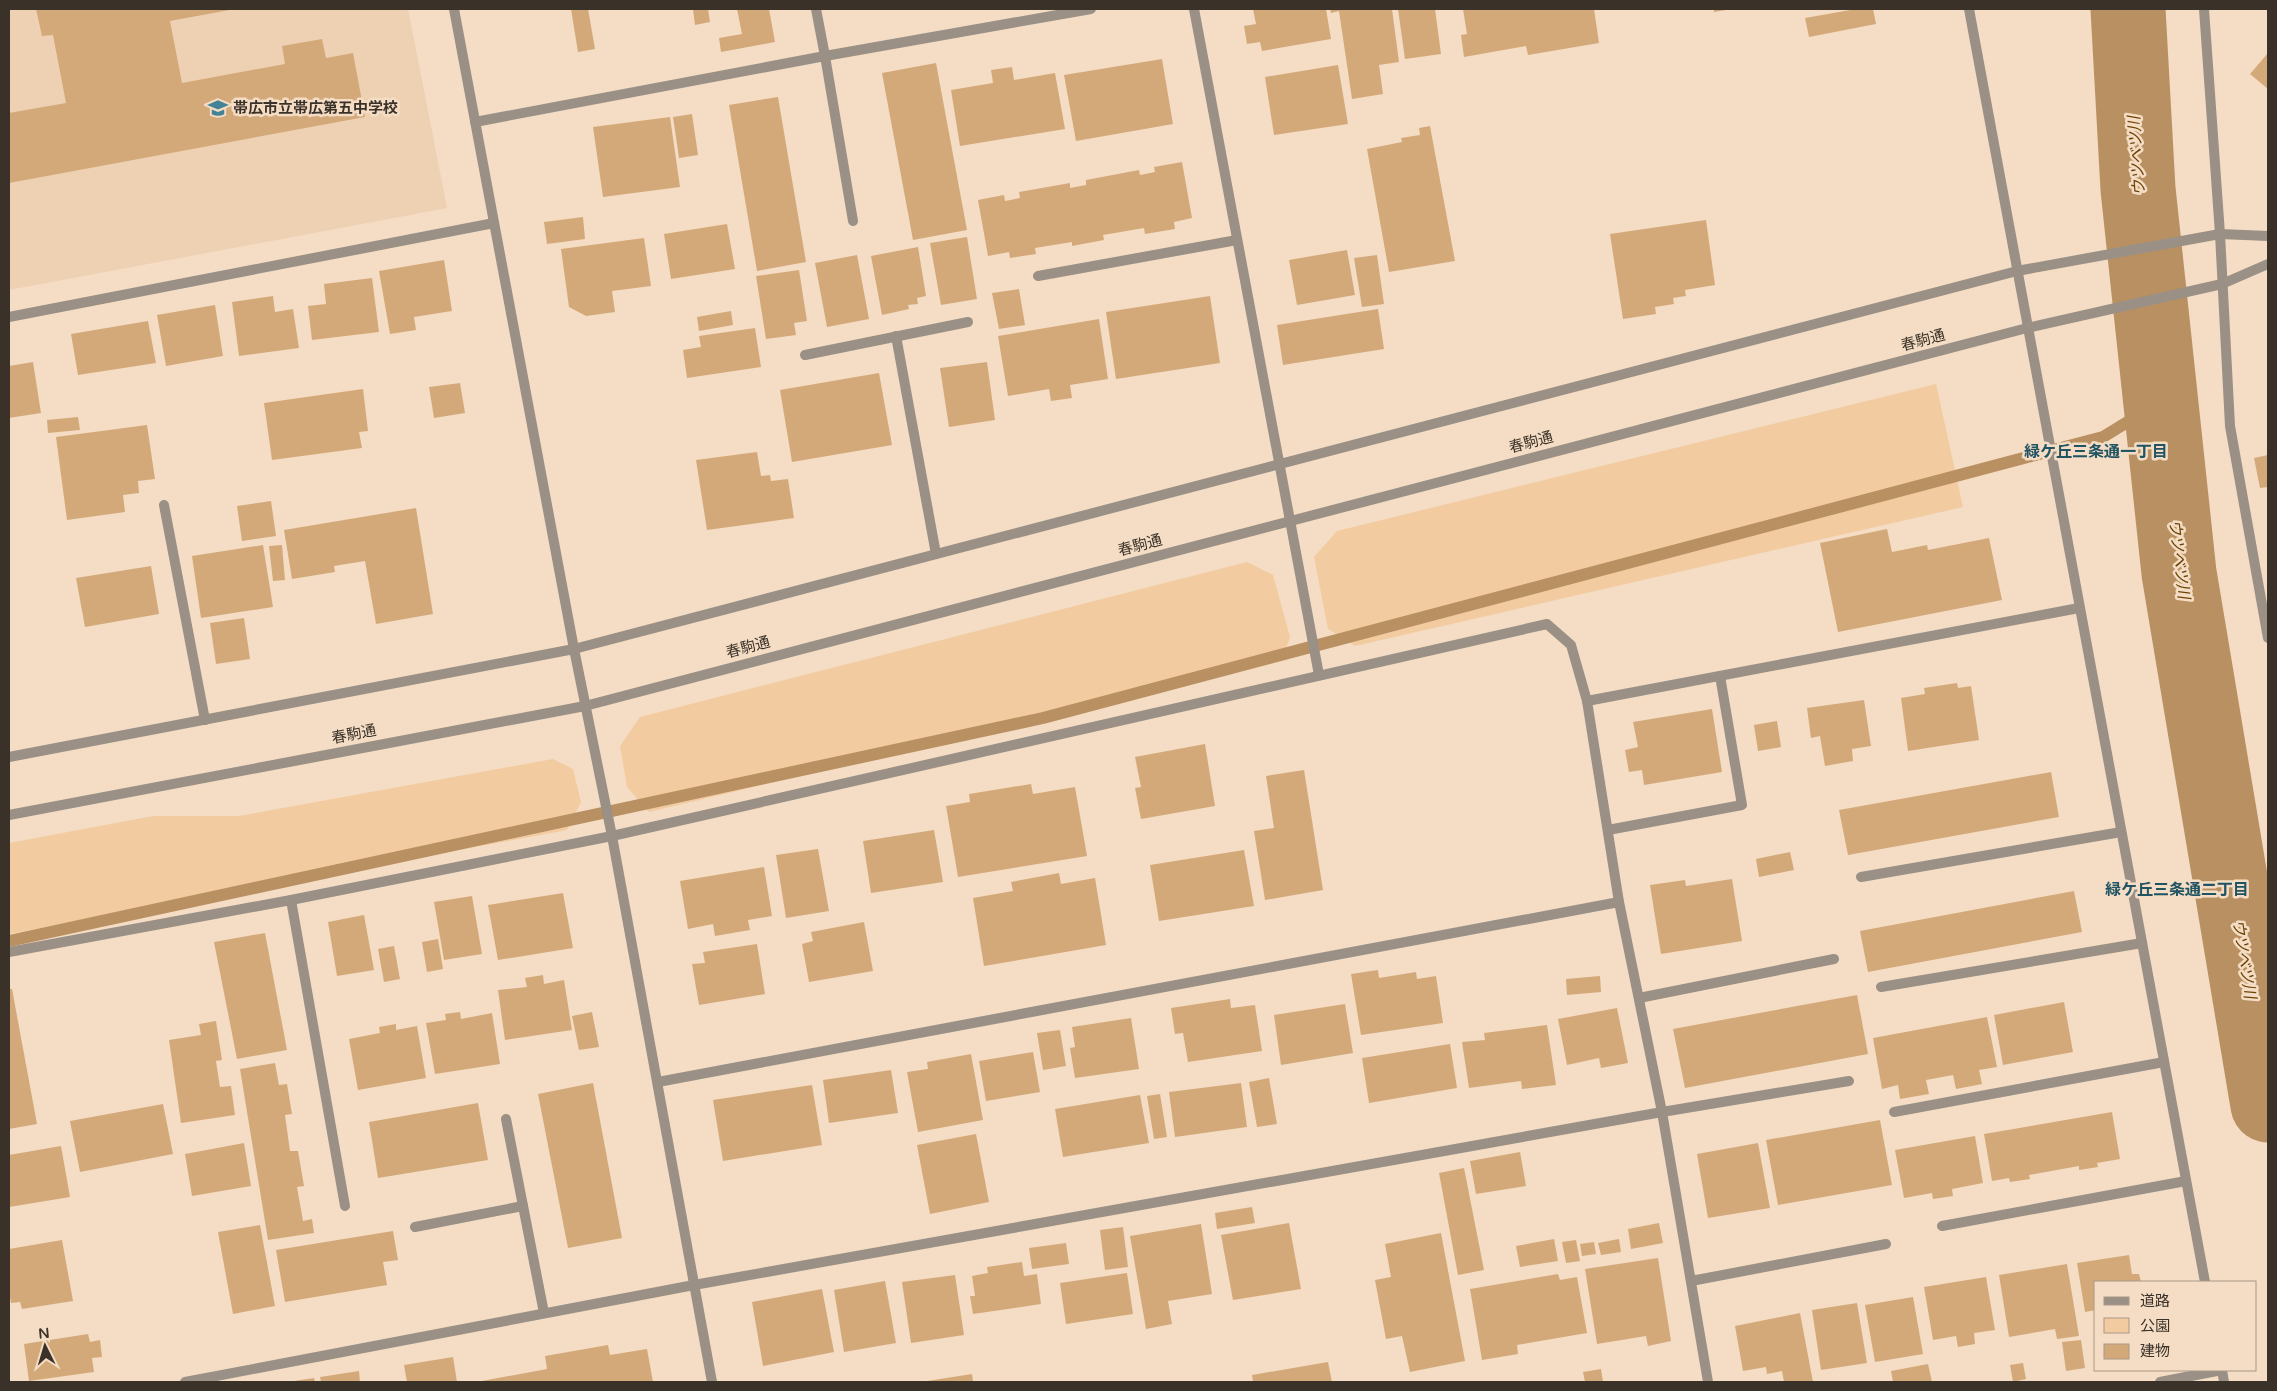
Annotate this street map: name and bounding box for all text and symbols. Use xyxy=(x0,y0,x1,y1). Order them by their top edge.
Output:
school or university icon: 帯広市立帯広第五中学校 xyxy=(207,97,229,119)
place label: 帯広市立帯広第五中学校 xyxy=(233,99,398,117)
water label: ウツベツ川 xyxy=(2124,113,2150,197)
street label: 春駒通 xyxy=(1899,325,1947,355)
street label: 春駒通 xyxy=(1507,427,1555,457)
district label: 緑ケ丘三条通一丁目 xyxy=(2024,442,2168,462)
water label: ウツベツ川 xyxy=(2164,518,2194,602)
street label: 春駒通 xyxy=(1116,530,1164,560)
street label: 春駒通 xyxy=(724,632,772,662)
street label: 春駒通 xyxy=(330,721,378,747)
district label: 緑ケ丘三条通二丁目 xyxy=(2105,880,2249,900)
water label: ウツベツ川 xyxy=(2228,918,2260,1002)
legend xyxy=(2094,1281,2257,1371)
text: 道路 xyxy=(2140,1292,2170,1310)
text: 公園 xyxy=(2140,1317,2170,1335)
north arrow xyxy=(20,1321,70,1371)
text: N xyxy=(38,1325,50,1343)
text: 建物 xyxy=(2140,1342,2170,1360)

